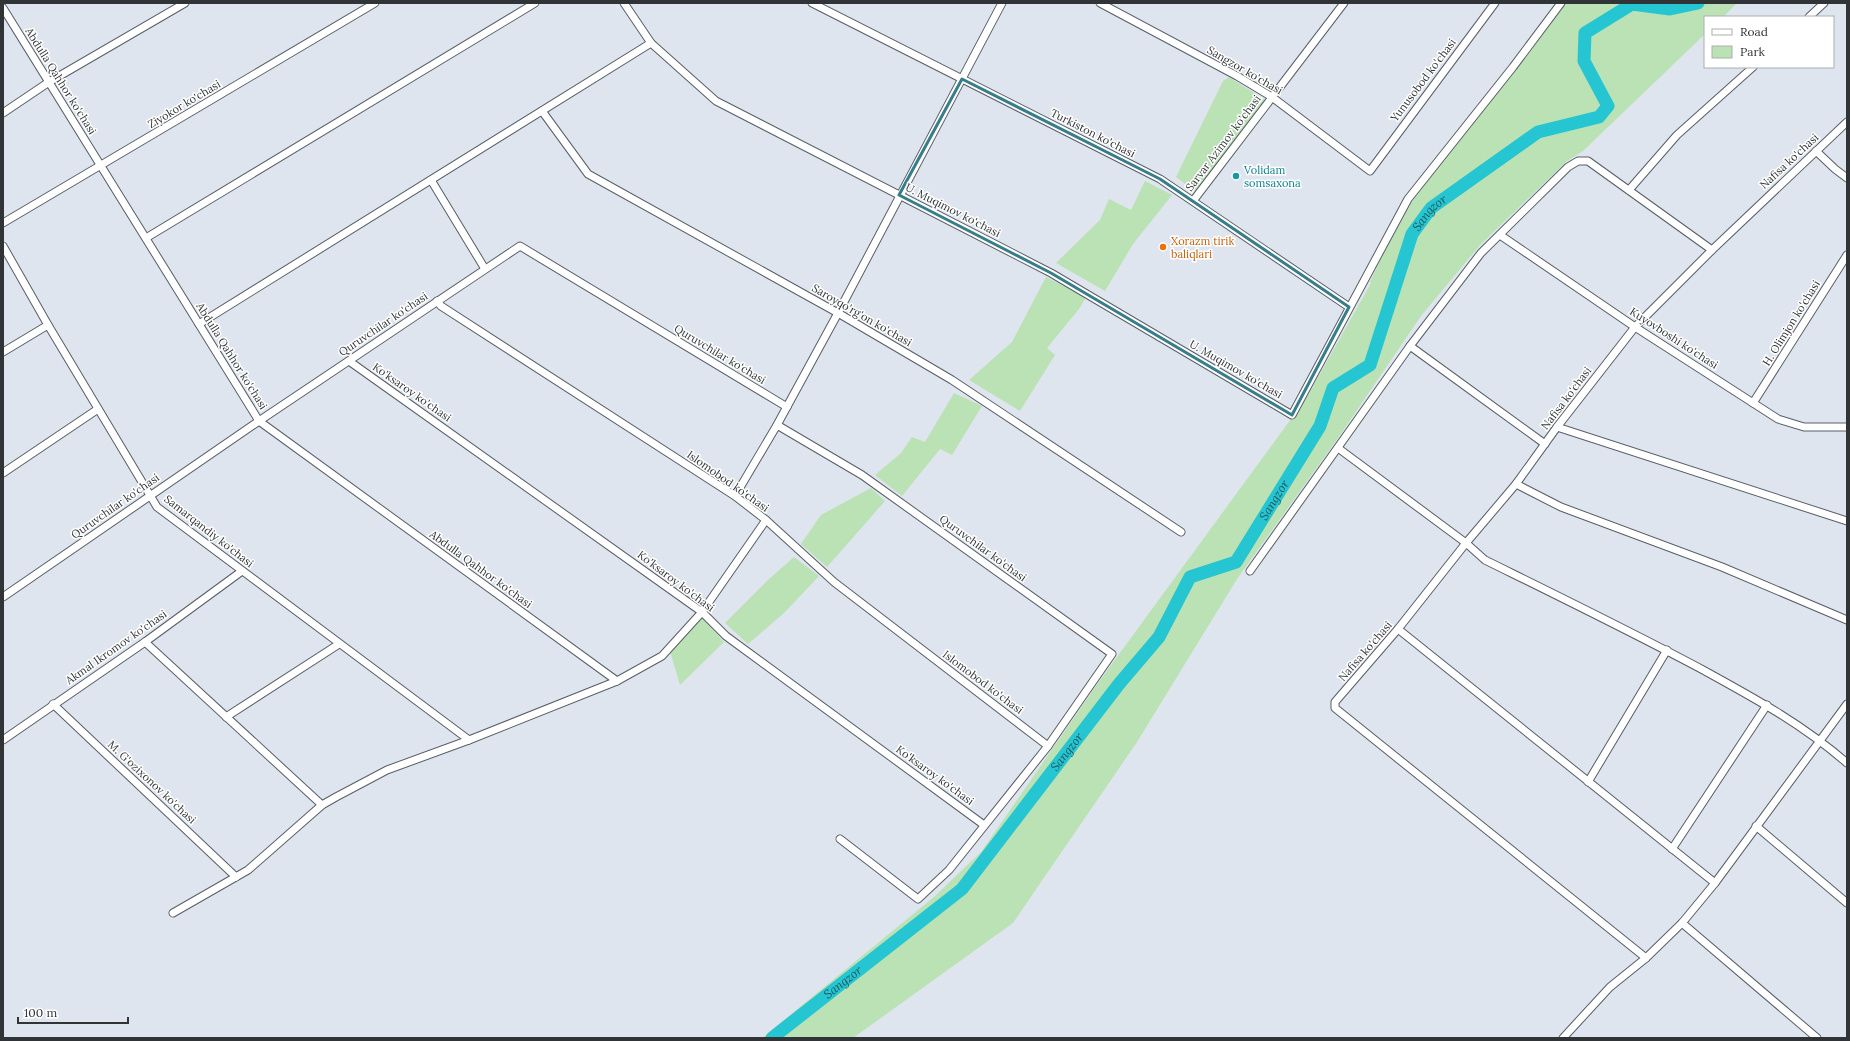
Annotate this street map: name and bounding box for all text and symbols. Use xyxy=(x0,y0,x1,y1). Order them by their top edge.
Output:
legend xyxy=(1704,16,1834,68)
street label: Abdulla Qahhor ko'chasi xyxy=(22,24,100,137)
text: Road xyxy=(1740,24,1768,39)
street label: Yunusobod ko'chasi xyxy=(1387,36,1459,125)
street label: Sangzor ko'chasi xyxy=(1205,43,1285,97)
text: Park xyxy=(1740,44,1766,59)
street label: Ziyokor ko'chasi xyxy=(145,77,223,131)
street label: Sarvar Azimov ko'chasi xyxy=(1182,92,1264,194)
street label: Turkiston ko'chasi xyxy=(1048,106,1138,160)
street label: Nafisa ko'chasi xyxy=(1757,130,1821,192)
place label: Volidam somsaxona xyxy=(1243,163,1301,190)
marker: Volidam somsaxona xyxy=(1231,171,1241,181)
street label: U. Muqimov ko'chasi xyxy=(903,180,1003,240)
water label: Sangzor xyxy=(1409,191,1450,234)
place label: Xorazm tirik baliqlari xyxy=(1171,234,1234,261)
marker: Xorazm tirik baliqlari xyxy=(1158,242,1168,252)
street label: H. Olimjon ko'chasi xyxy=(1759,278,1823,368)
street label: Saroyqo'rg'on ko'chasi xyxy=(810,281,914,349)
street label: Quruvchilar ko'chasi xyxy=(336,289,430,359)
street label: Abdulla Qahhor ko'chasi xyxy=(193,299,271,412)
street label: Kuyovboshi ko'chasi xyxy=(1627,304,1721,372)
street label: Quruvchilar ko'chasi xyxy=(672,321,768,387)
street label: U. Muqimov ko'chasi xyxy=(1187,337,1285,401)
street label: Ko'ksaroy ko'chasi xyxy=(370,360,454,424)
street label: Nafisa ko'chasi xyxy=(1538,364,1594,432)
street label: Islomobod ko'chasi xyxy=(684,447,772,515)
street label: Quruvchilar ko'chasi xyxy=(68,470,162,542)
water label: Sangzor xyxy=(1256,477,1292,523)
street label: Samarqandiy ko'chasi xyxy=(161,492,257,570)
street label: Quruvchilar ko'chasi xyxy=(937,512,1029,584)
street label: Abdulla Qahhor ko'chasi xyxy=(426,527,535,611)
street label: Ko'ksaroy ko'chasi xyxy=(635,547,717,615)
street label: Akmal Ikromov ko'chasi xyxy=(62,607,169,688)
street label: Nafisa ko'chasi xyxy=(1335,618,1395,684)
street label: Islomobod ko'chasi xyxy=(940,647,1026,717)
water label: Sangzor xyxy=(1047,729,1086,774)
street label: M. G'ozixonov ko'chasi xyxy=(105,737,199,827)
street label: Ko'ksaroy ko'chasi xyxy=(893,742,977,808)
water label: Sangzor xyxy=(820,962,865,1002)
scale bar xyxy=(18,999,128,1025)
text: 100 m xyxy=(24,1005,57,1020)

